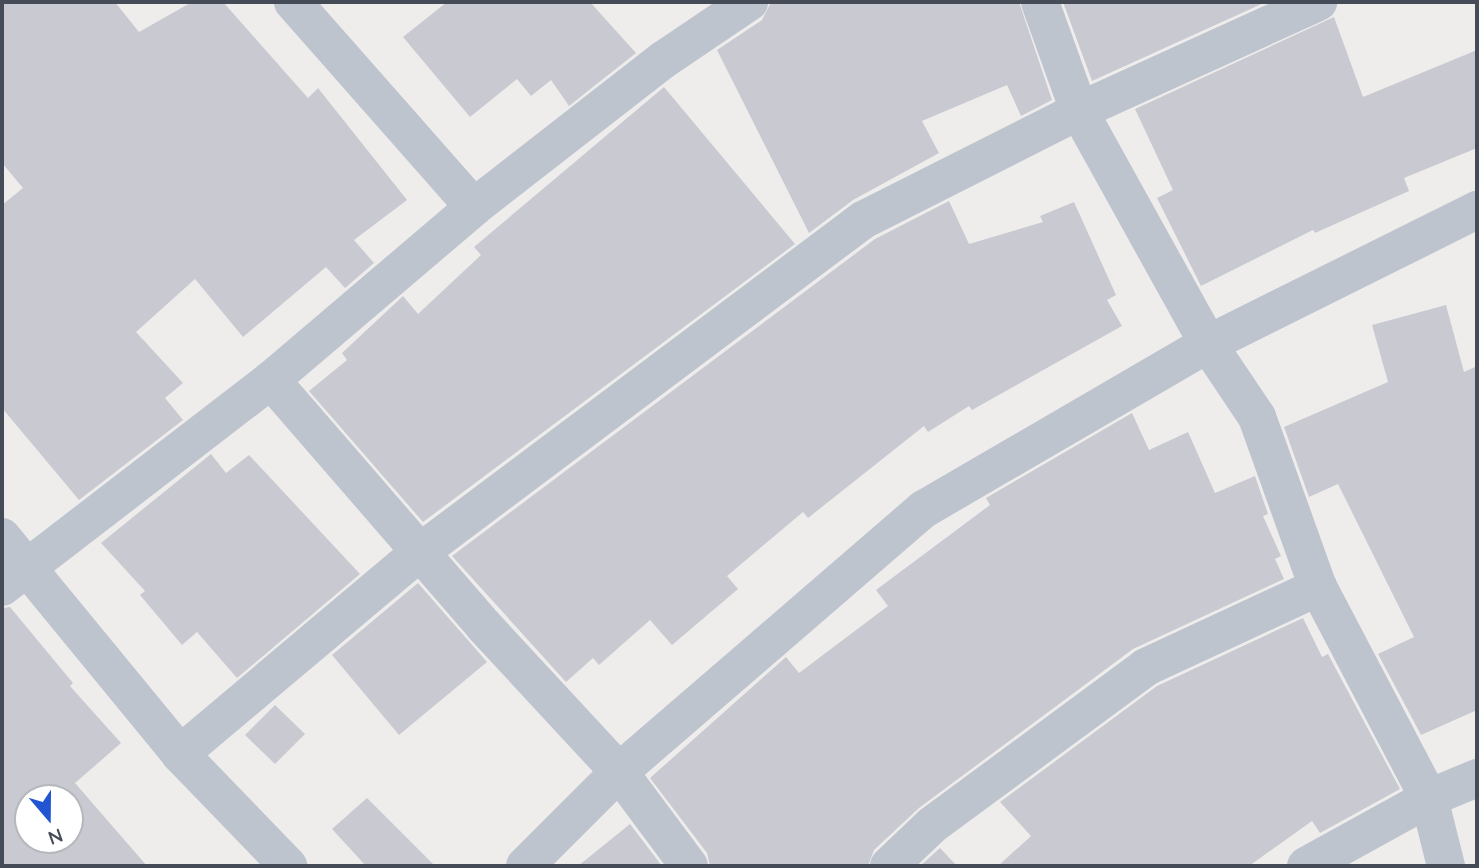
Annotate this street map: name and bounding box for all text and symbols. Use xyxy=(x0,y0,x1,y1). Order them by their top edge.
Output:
north arrow xyxy=(14,784,84,854)
text: N xyxy=(45,823,66,851)

